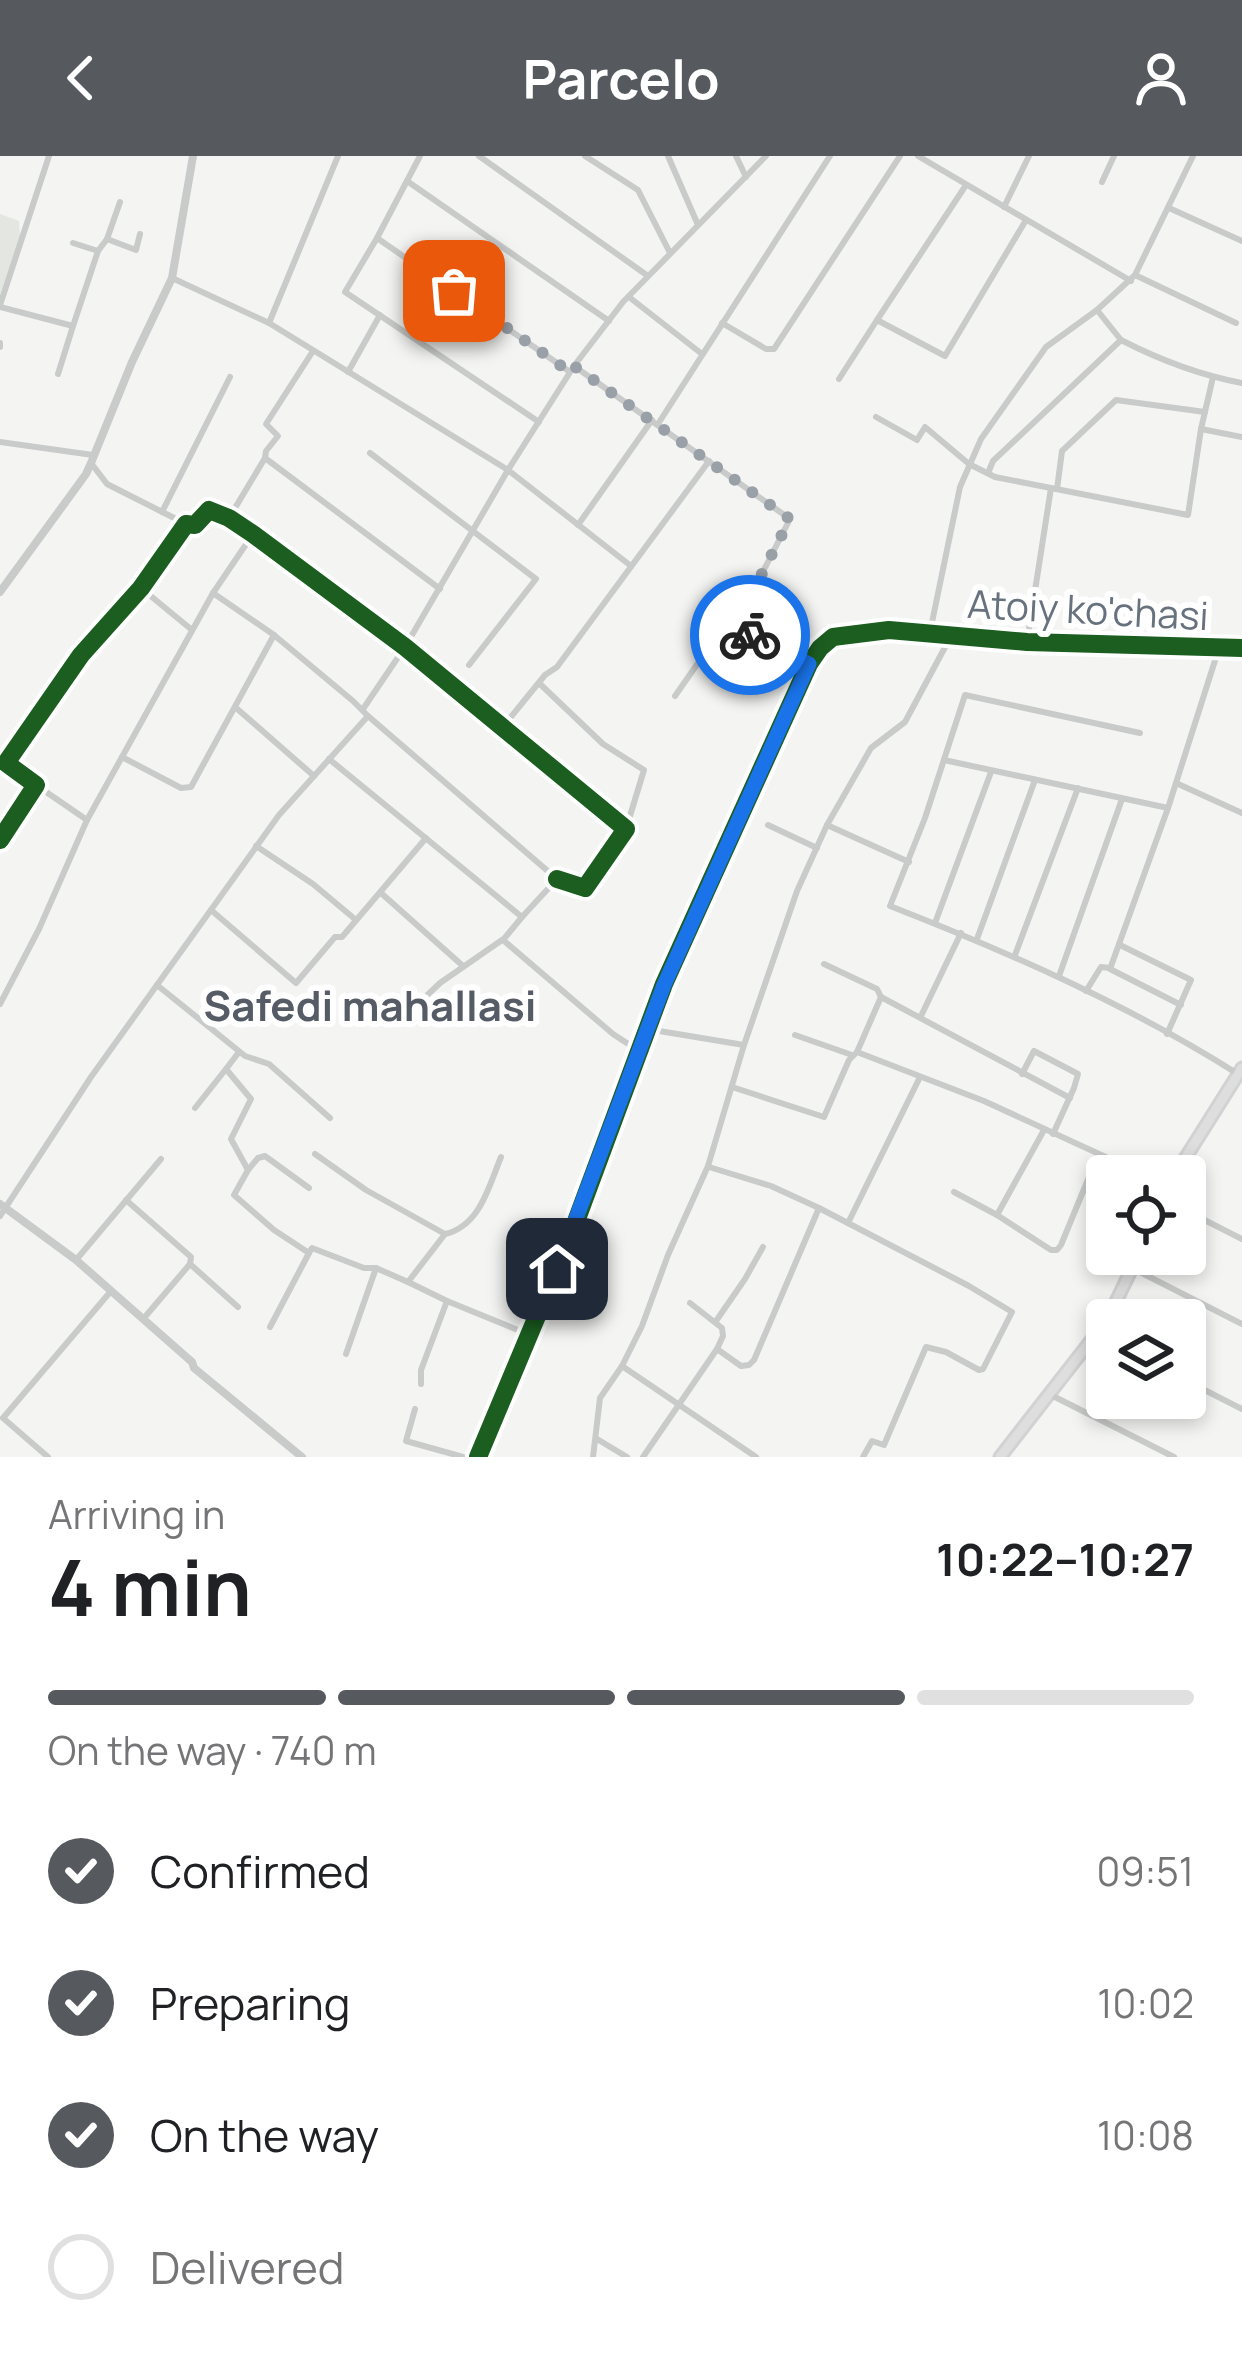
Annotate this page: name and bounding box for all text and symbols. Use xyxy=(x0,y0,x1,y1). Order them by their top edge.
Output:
text: Parcelo xyxy=(522,41,720,115)
icon: back xyxy=(48,45,114,111)
icon: person xyxy=(1128,45,1194,111)
pin xyxy=(403,240,505,342)
icon: bag xyxy=(421,258,487,324)
courier xyxy=(690,575,810,695)
street label: Atoiy ko'chasi xyxy=(966,576,1210,642)
icon: bike xyxy=(717,602,783,668)
district label: Safedi mahallasi xyxy=(204,976,536,1034)
map controls xyxy=(1086,1155,1206,1419)
button: locate xyxy=(1086,1155,1206,1275)
pin xyxy=(506,1218,608,1320)
icon: home xyxy=(524,1236,590,1302)
button: layers xyxy=(1086,1299,1206,1419)
text: Arriving in xyxy=(48,1487,225,1541)
text: 10:22–10:27 xyxy=(936,1528,1194,1590)
text: 4 min xyxy=(48,1533,252,1639)
text: On the way · 740 m xyxy=(48,1723,377,1777)
icon: check xyxy=(48,1838,114,1904)
text: Confirmed xyxy=(150,1840,370,1902)
text: 09:51 xyxy=(1097,1844,1194,1898)
icon: check xyxy=(48,1970,114,2036)
text: Preparing xyxy=(150,1972,350,2034)
text: 10:02 xyxy=(1097,1976,1194,2030)
icon: check xyxy=(48,2102,114,2168)
text: On the way xyxy=(150,2104,379,2166)
text: 10:08 xyxy=(1097,2108,1194,2162)
text: Delivered xyxy=(150,2236,345,2298)

